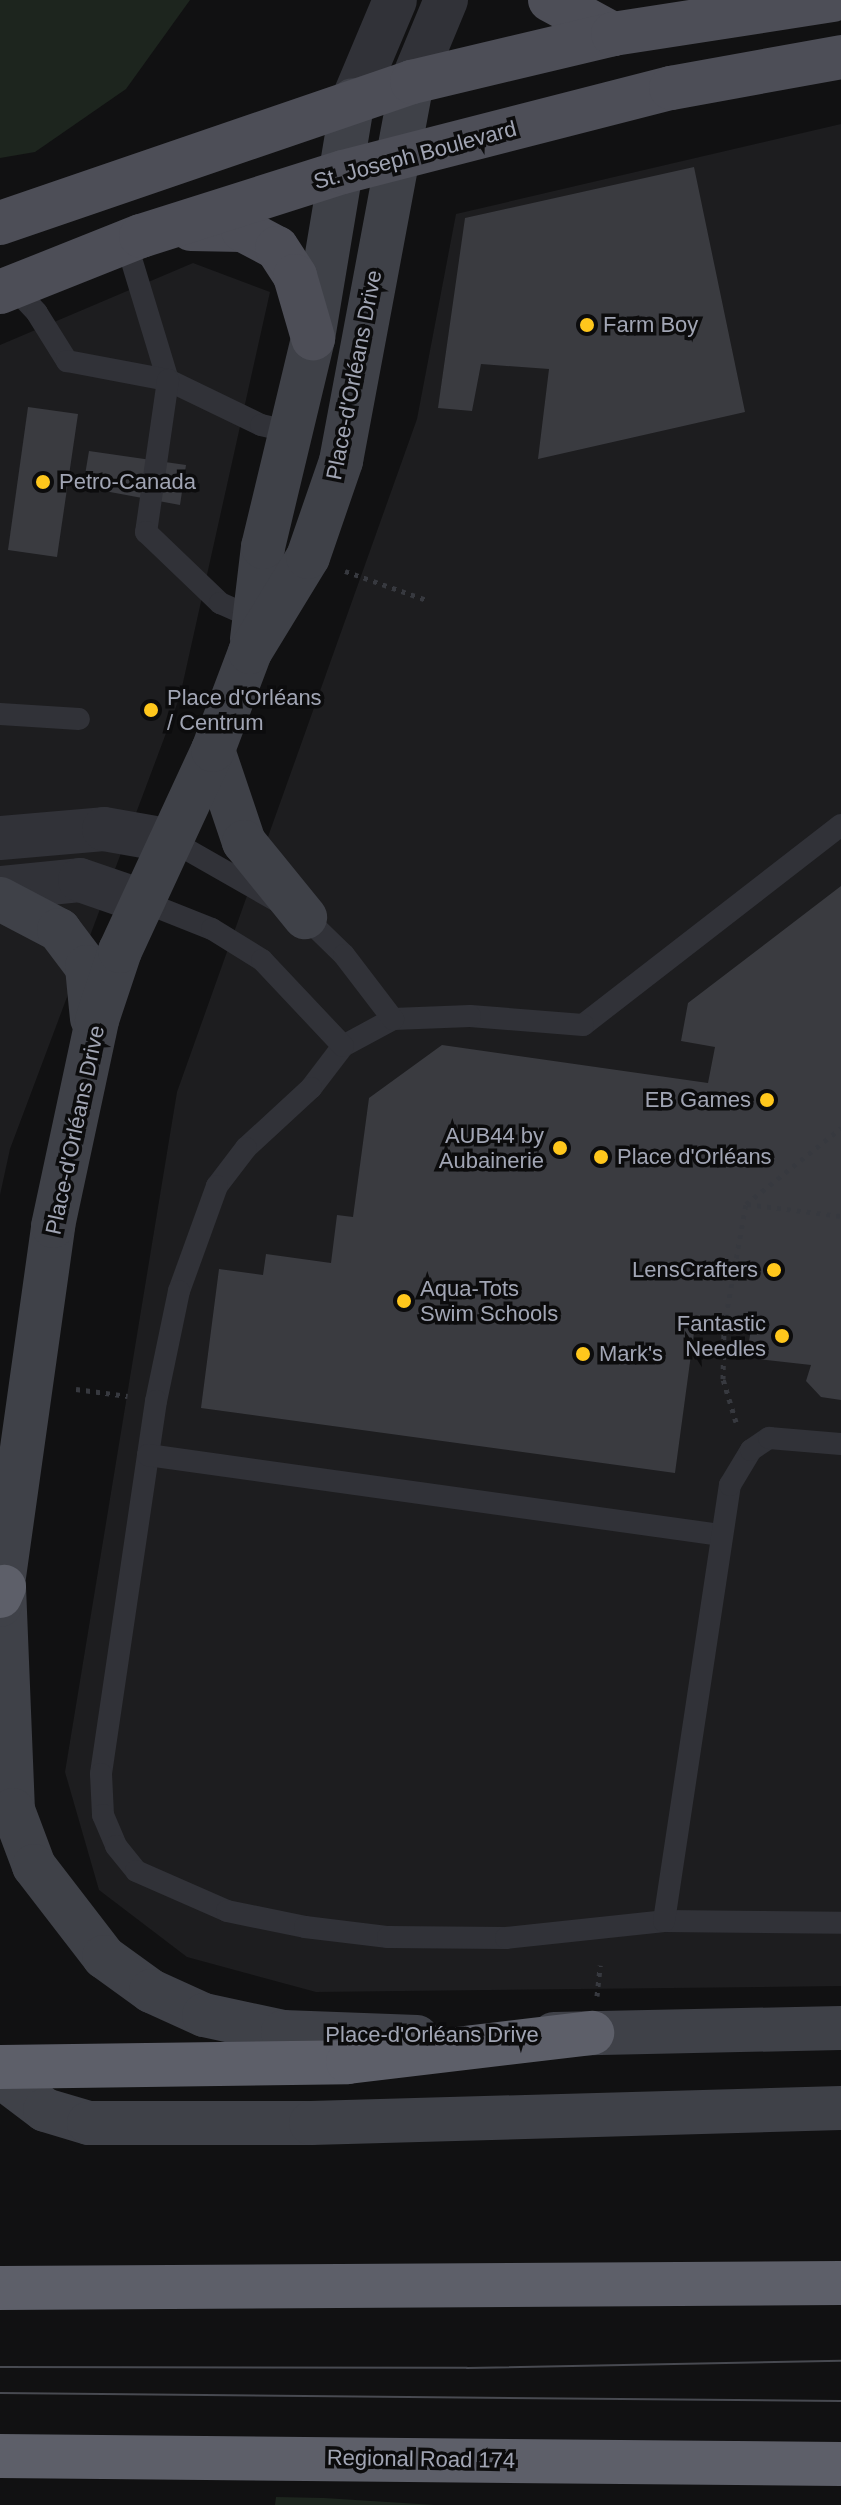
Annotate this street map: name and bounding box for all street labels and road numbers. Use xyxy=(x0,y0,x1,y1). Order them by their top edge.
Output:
street label: St. Joseph Boulevard xyxy=(311,115,519,195)
street label: Place-d'Orléans Drive xyxy=(321,268,387,482)
street label: Place-d'Orléans Drive xyxy=(40,1023,110,1237)
street label: Place-d'Orléans Drive xyxy=(325,2022,539,2048)
street label: Regional Road 174 xyxy=(327,2444,515,2474)

